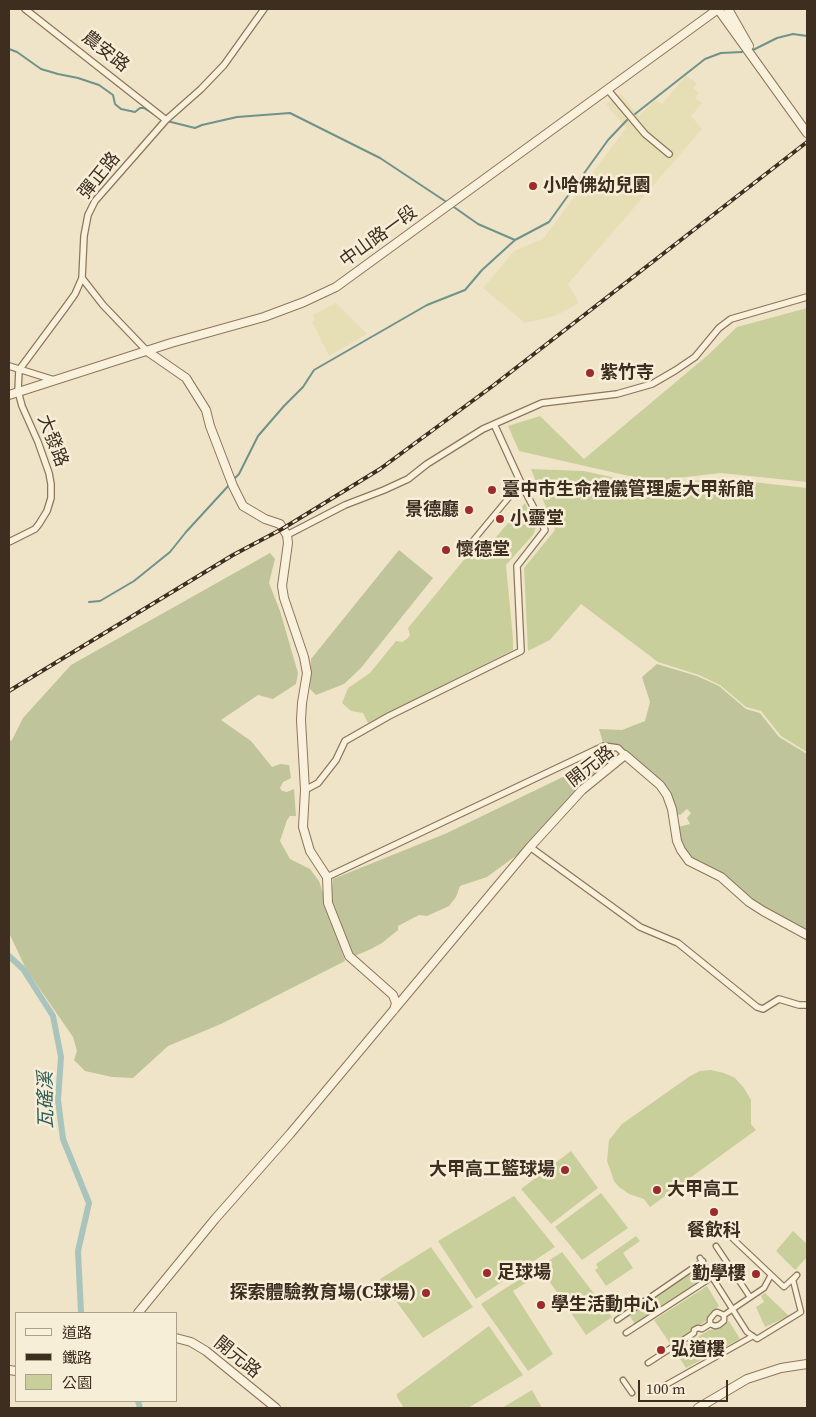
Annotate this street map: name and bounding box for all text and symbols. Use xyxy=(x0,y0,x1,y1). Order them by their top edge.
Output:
street label: 農安路 xyxy=(77,27,133,77)
street label: 彈正路 xyxy=(75,148,125,204)
place label: 小哈佛幼兒園 xyxy=(543,175,651,197)
marker: 小哈佛幼兒園 xyxy=(527,180,539,192)
street label: 中山路一段 xyxy=(336,202,422,272)
place label: 紫竹寺 xyxy=(600,362,654,384)
marker: 紫竹寺 xyxy=(584,367,596,379)
street label: 大發路 xyxy=(32,412,72,470)
place label: 臺中市生命禮儀管理處大甲新館 xyxy=(502,479,754,501)
marker: 臺中市生命禮儀管理處大甲新館 xyxy=(486,484,498,496)
place label: 景德廳 xyxy=(405,499,459,521)
marker: 景德廳 xyxy=(463,504,475,516)
place label: 小靈堂 xyxy=(510,508,564,530)
marker: 小靈堂 xyxy=(494,513,506,525)
place label: 懷德堂 xyxy=(456,539,510,561)
marker: 懷德堂 xyxy=(440,544,452,556)
street label: 開元路 xyxy=(563,742,619,792)
water label: 瓦磘溪 xyxy=(35,1071,59,1129)
place label: 大甲高工籃球場 xyxy=(429,1159,555,1181)
marker: 大甲高工籃球場 xyxy=(559,1164,571,1176)
place label: 大甲高工 xyxy=(667,1179,739,1201)
marker: 大甲高工 xyxy=(651,1184,663,1196)
marker: 餐飲科 xyxy=(708,1206,720,1218)
place label: 餐飲科 xyxy=(687,1220,741,1242)
place label: 足球場 xyxy=(497,1262,551,1284)
place label: 勤學樓 xyxy=(692,1263,746,1285)
marker: 足球場 xyxy=(481,1267,493,1279)
marker: 勤學樓 xyxy=(750,1268,762,1280)
place label: 探索體驗教育場(C球場) xyxy=(230,1282,416,1304)
marker: 探索體驗教育場(C球場) xyxy=(420,1287,432,1299)
place label: 學生活動中心 xyxy=(551,1294,659,1316)
marker: 學生活動中心 xyxy=(535,1299,547,1311)
legend xyxy=(15,1312,178,1402)
text: 道路 xyxy=(62,1322,92,1343)
street label: 開元路 xyxy=(209,1333,265,1383)
place label: 弘道樓 xyxy=(671,1339,725,1361)
marker: 弘道樓 xyxy=(655,1344,667,1356)
text: 鐵路 xyxy=(62,1347,92,1368)
scale bar xyxy=(641,1370,731,1402)
text: 公園 xyxy=(62,1372,92,1393)
text: 100 m xyxy=(646,1378,686,1399)

